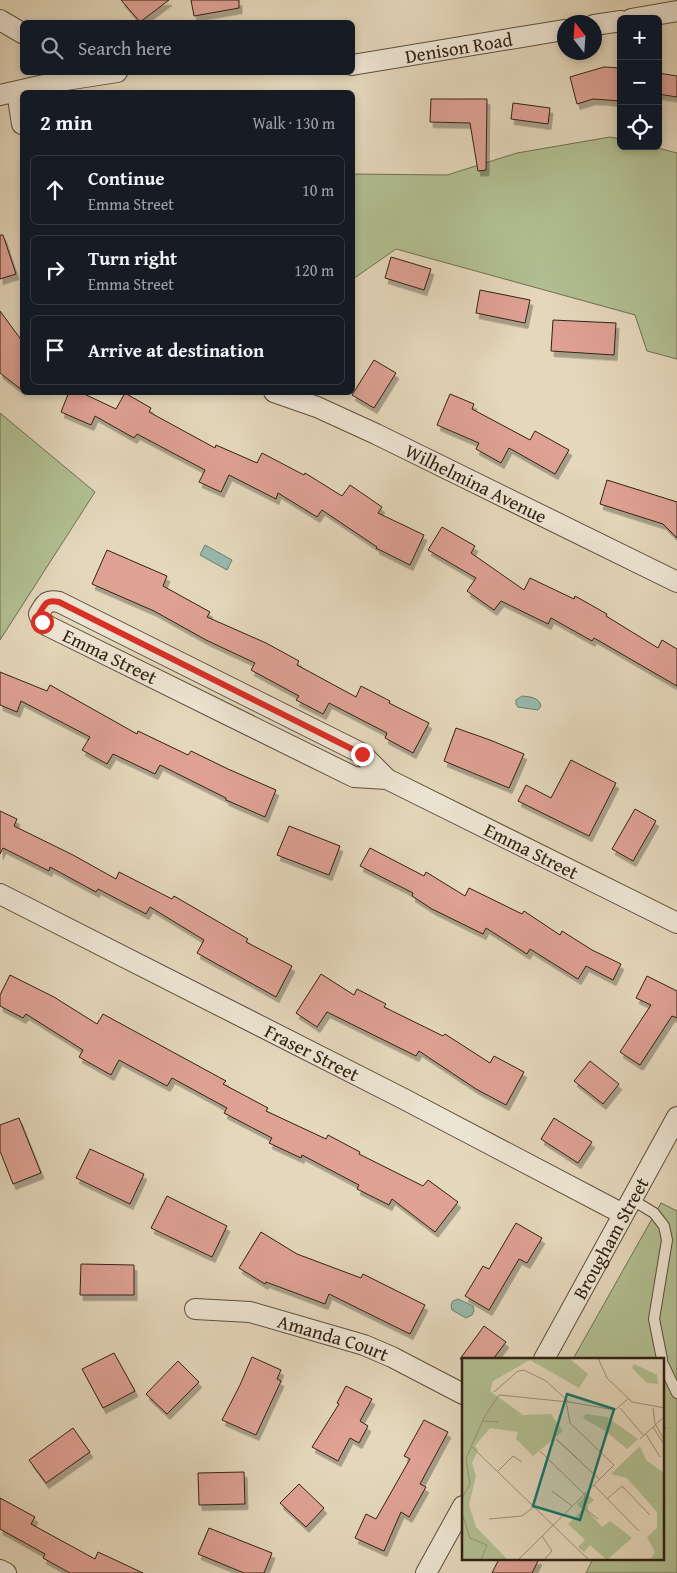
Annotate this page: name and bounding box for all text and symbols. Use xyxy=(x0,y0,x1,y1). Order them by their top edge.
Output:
north arrow xyxy=(557,15,602,60)
map controls xyxy=(617,15,662,150)
button: + xyxy=(617,15,662,60)
search box xyxy=(20,20,355,75)
street label: Denison Road xyxy=(403,25,515,70)
icon: search xyxy=(38,34,66,62)
text: Search here xyxy=(78,34,172,62)
button: − xyxy=(617,60,662,105)
button: locate xyxy=(617,105,662,150)
text: 2 min xyxy=(40,107,92,138)
text: Walk · 130 m xyxy=(252,111,335,135)
text: Continue xyxy=(88,164,165,192)
icon: ahead xyxy=(41,176,69,204)
text: 10 m xyxy=(302,178,334,202)
text: Emma Street xyxy=(88,192,174,216)
text: Turn right xyxy=(88,244,177,272)
icon: right xyxy=(41,256,69,284)
text: 120 m xyxy=(294,258,334,282)
text: Emma Street xyxy=(88,272,174,296)
icon: arrive xyxy=(41,336,69,364)
text: Arrive at destination xyxy=(88,336,264,364)
street label: Wilhelmina Avenue xyxy=(400,436,552,530)
route start xyxy=(31,611,54,634)
street label: Emma Street xyxy=(58,621,162,691)
route end xyxy=(351,743,374,766)
street label: Emma Street xyxy=(480,816,584,886)
street label: Fraser Street xyxy=(260,1017,364,1088)
street label: Brougham Street xyxy=(566,1172,655,1304)
street label: Amanda Court xyxy=(274,1307,393,1368)
inset map xyxy=(462,1358,664,1560)

